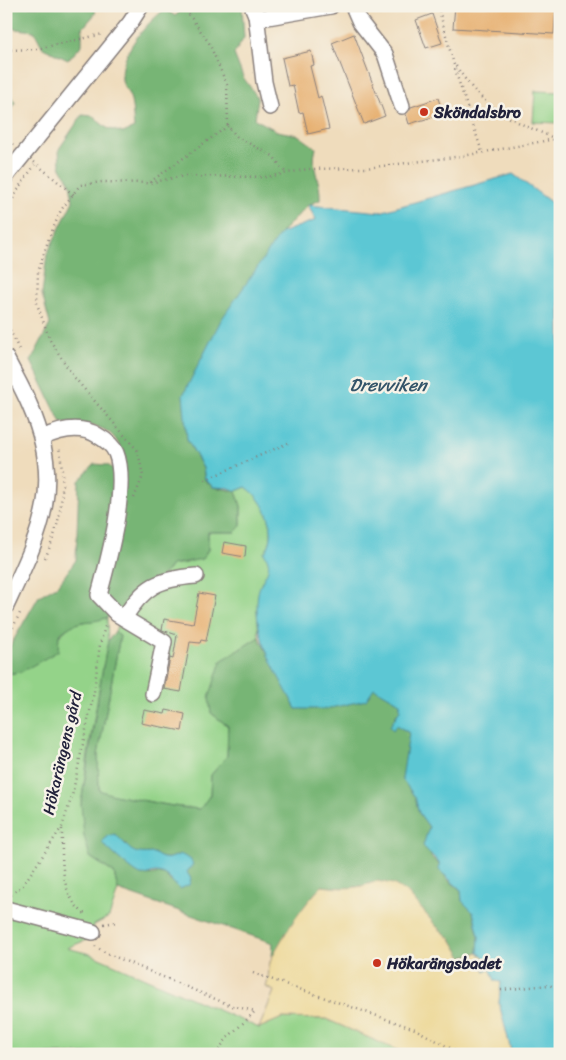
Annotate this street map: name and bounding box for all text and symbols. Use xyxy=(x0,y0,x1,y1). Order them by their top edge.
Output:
place label: Sköndalsbro xyxy=(433,98,522,127)
marker: Sköndalsbro xyxy=(418,106,430,118)
water label: Drevviken xyxy=(349,369,429,401)
street label: Hökarängens gård xyxy=(34,687,91,818)
place label: Hökarängsbadet xyxy=(386,949,502,978)
marker: Hökarängsbadet xyxy=(371,957,383,969)

